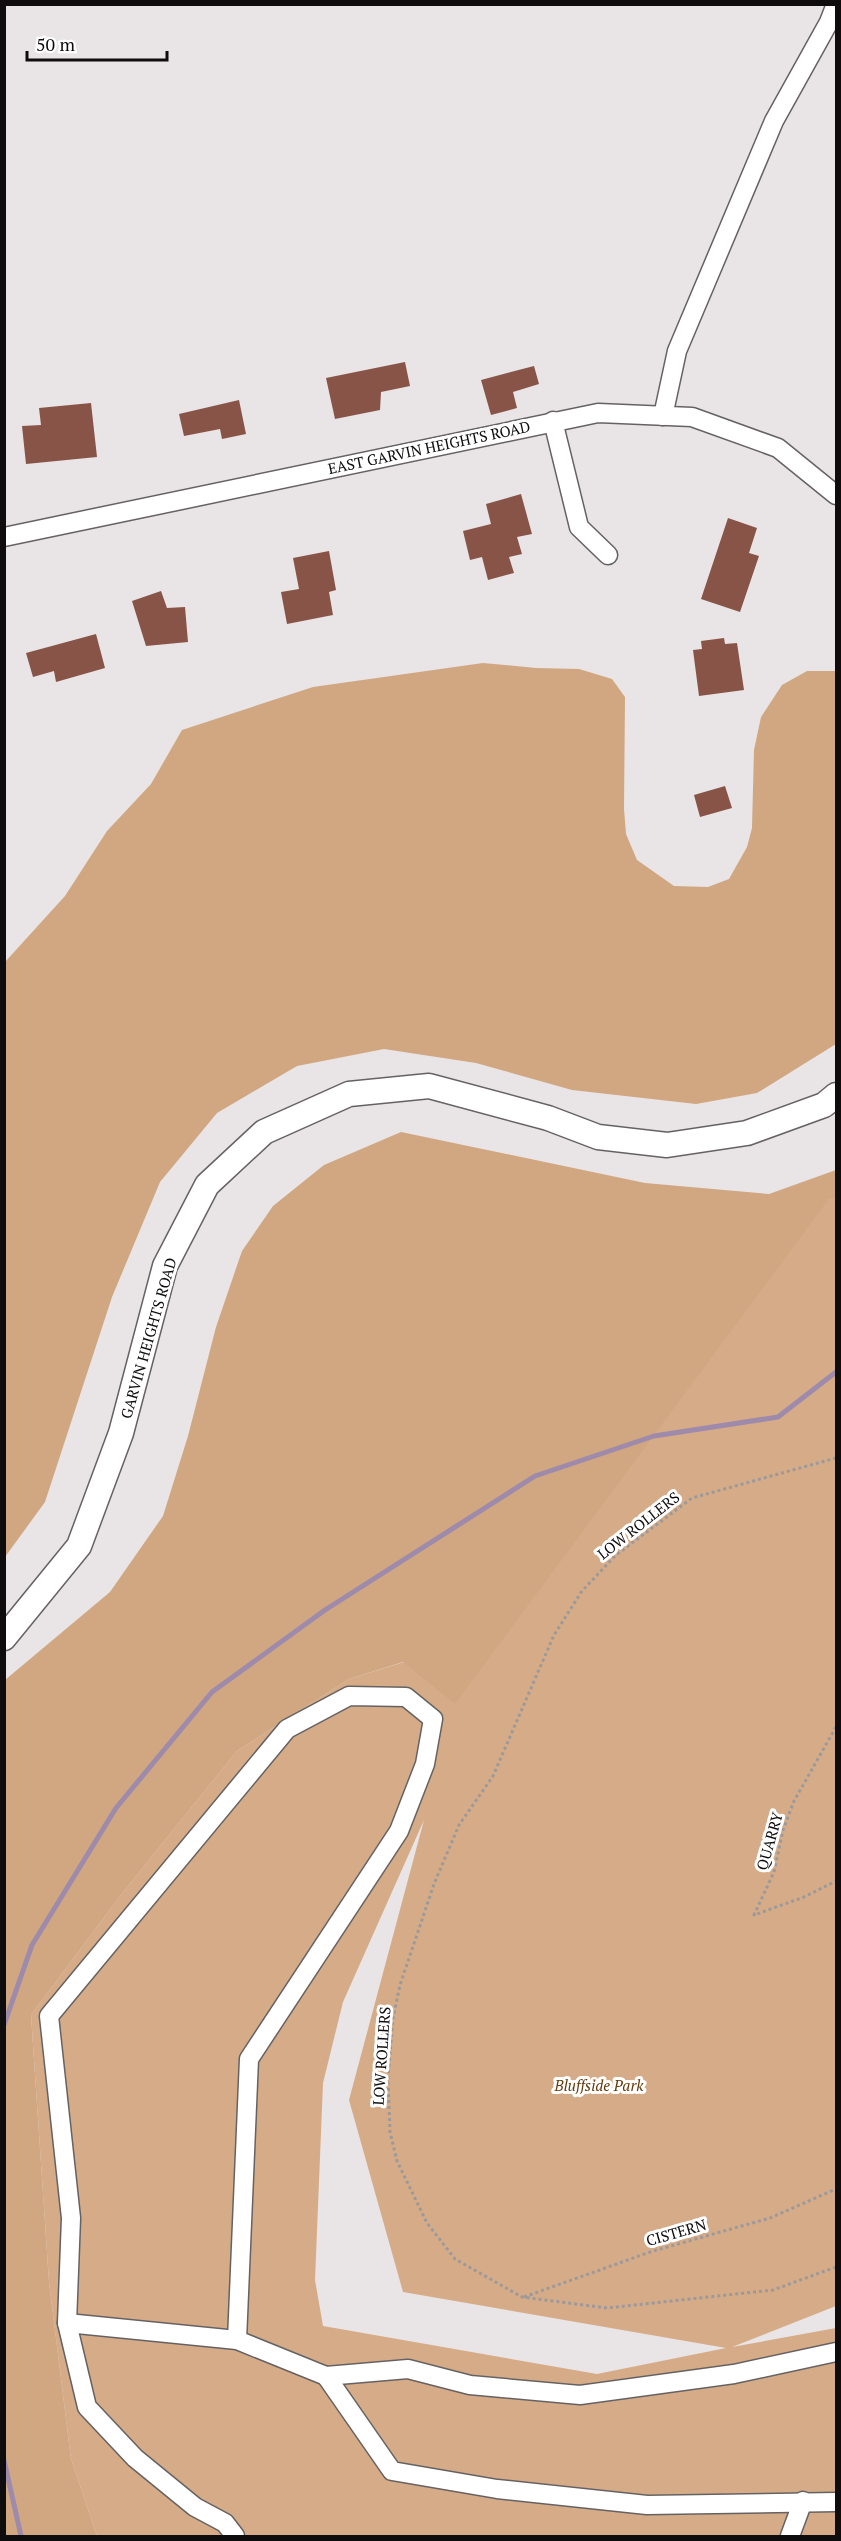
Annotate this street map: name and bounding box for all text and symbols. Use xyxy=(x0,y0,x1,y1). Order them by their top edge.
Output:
scale bar xyxy=(27,24,166,62)
text: 50 m xyxy=(36,32,76,56)
street label: EAST GARVIN HEIGHTS ROAD xyxy=(326,416,532,478)
street label: GARVIN HEIGHTS ROAD xyxy=(115,1255,181,1421)
street label: LOW ROLLERS xyxy=(593,1487,683,1563)
street label: QUARRY xyxy=(751,1809,787,1872)
street label: LOW ROLLERS xyxy=(368,2006,394,2106)
park label: Bluffside Park xyxy=(554,2075,644,2095)
street label: CISTERN xyxy=(644,2214,708,2250)

